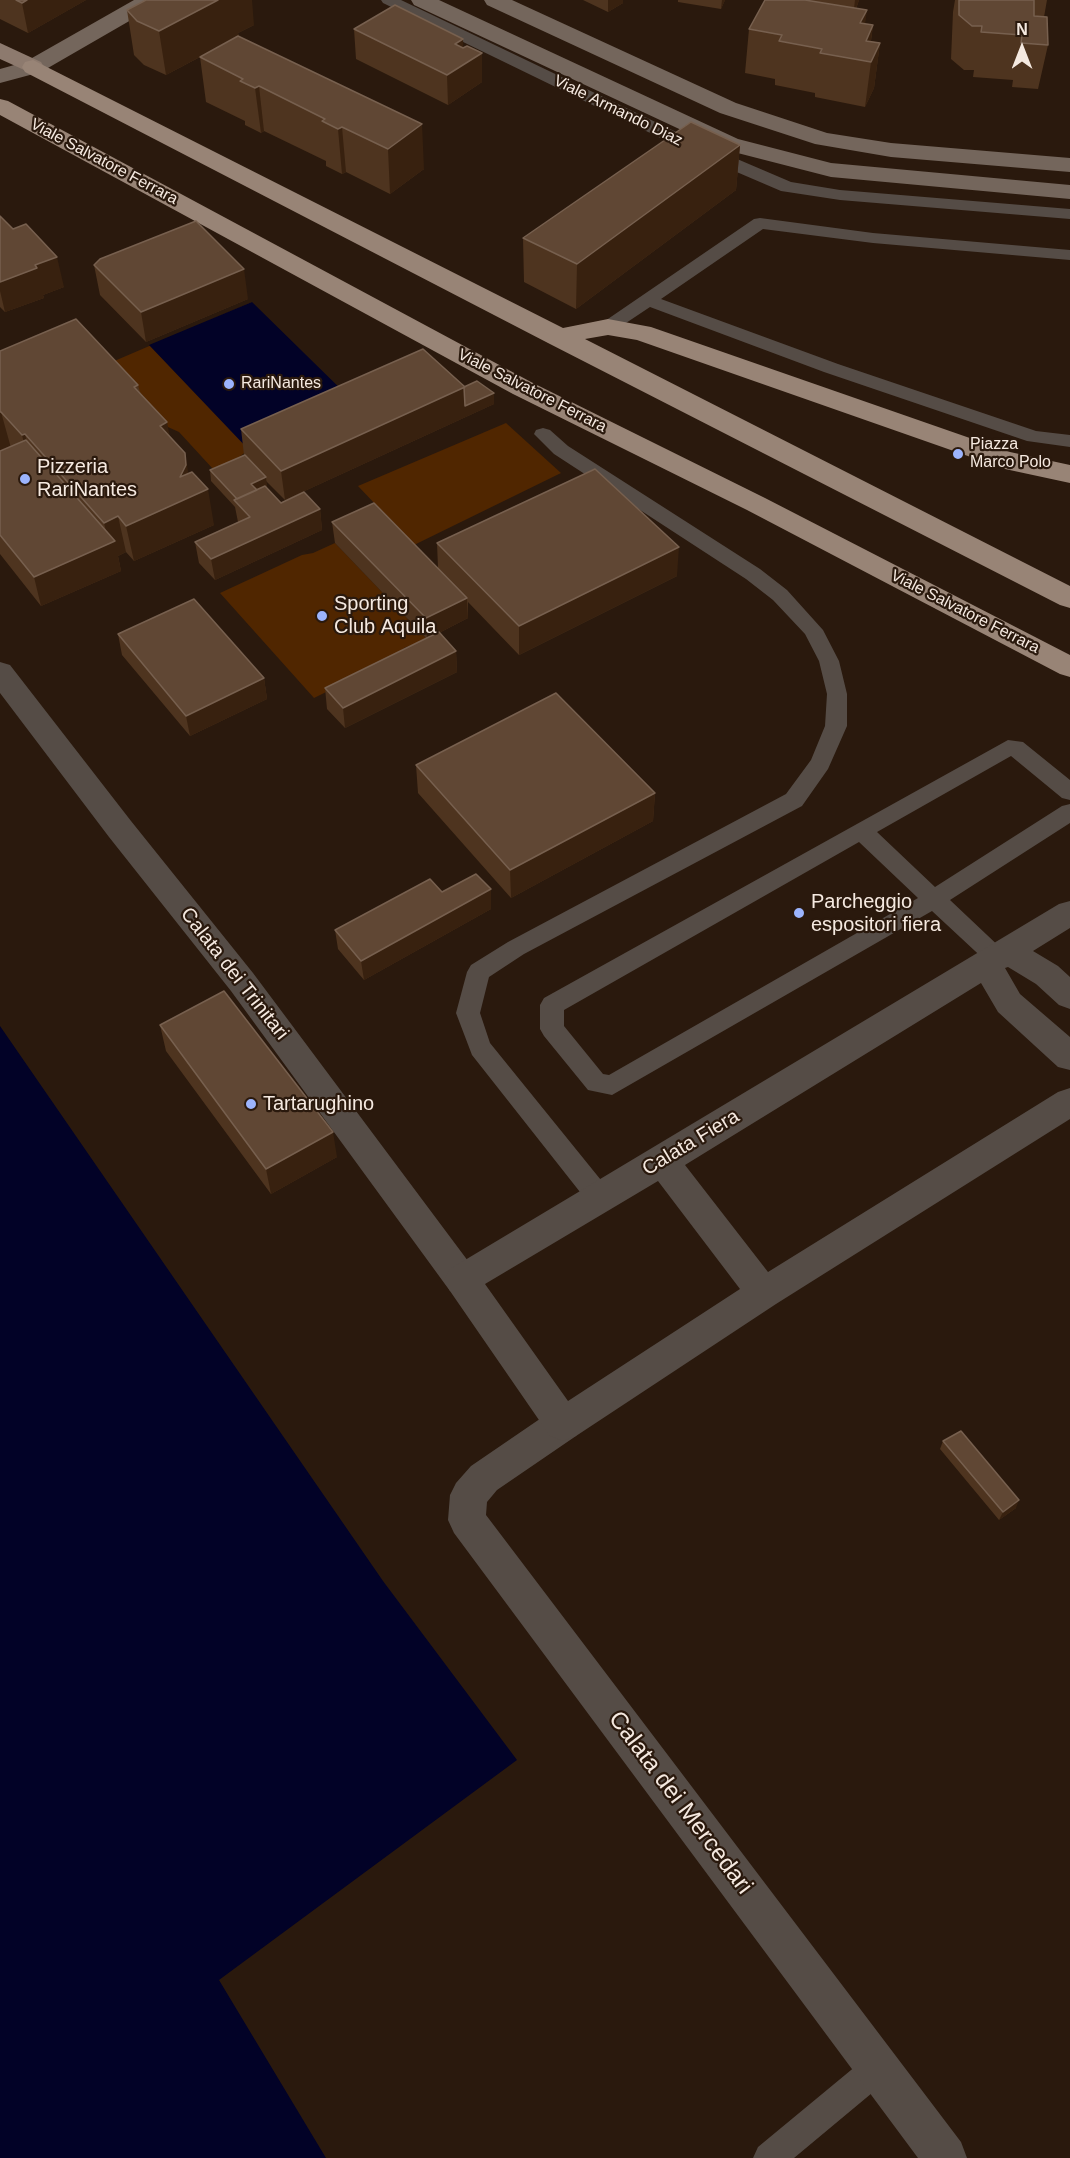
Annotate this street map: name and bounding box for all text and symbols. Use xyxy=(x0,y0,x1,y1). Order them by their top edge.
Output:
north arrow xyxy=(992,18,1052,78)
text: N xyxy=(1016,21,1028,38)
street label: Viale Armando Diaz xyxy=(550,71,686,151)
street label: Viale Salvatore Ferrara xyxy=(27,115,181,209)
street label: Viale Salvatore Ferrara xyxy=(454,345,610,437)
place label: RariNantes xyxy=(241,374,321,394)
marker: RariNantes xyxy=(222,377,236,391)
place label: Piazza Marco Polo xyxy=(970,435,1051,473)
marker: Piazza Marco Polo xyxy=(951,447,965,461)
place label: Pizzeria RariNantes xyxy=(37,455,137,502)
marker: Pizzeria RariNantes xyxy=(18,472,32,486)
street label: Viale Salvatore Ferrara xyxy=(887,566,1043,658)
place label: Sporting Club Aquila xyxy=(334,592,436,639)
marker: Sporting Club Aquila xyxy=(315,609,329,623)
place label: Parcheggio espositori fiera xyxy=(811,890,941,937)
street label: Calata dei Trinitari xyxy=(175,903,293,1045)
marker: Parcheggio espositori fiera xyxy=(792,906,806,920)
place label: Tartarughino xyxy=(263,1092,374,1116)
marker: Tartarughino xyxy=(244,1097,258,1111)
street label: Calata Fiera xyxy=(638,1105,744,1181)
street label: Calata dei Mercedari xyxy=(602,1706,758,1900)

